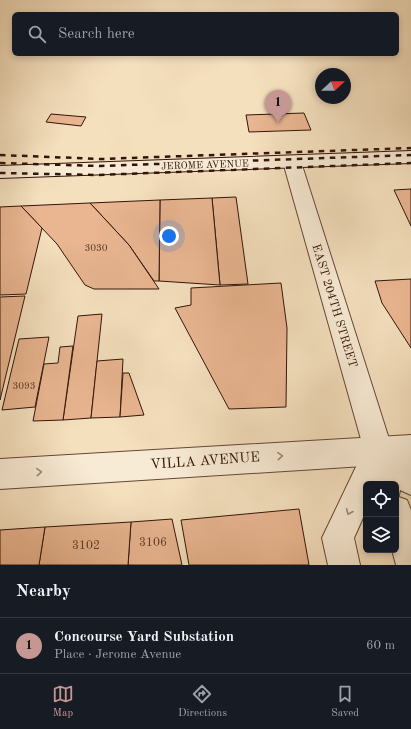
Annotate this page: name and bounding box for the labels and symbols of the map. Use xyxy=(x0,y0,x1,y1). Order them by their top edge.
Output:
north arrow xyxy=(315,68,351,104)
pin: 1 xyxy=(265,90,291,123)
street label: JEROME AVENUE xyxy=(161,158,249,172)
your location xyxy=(159,226,179,246)
house number: 3030 xyxy=(84,243,108,253)
street label: EAST 204TH STREET xyxy=(309,243,359,369)
house number: 3093 xyxy=(12,381,36,391)
street label: VILLA AVENUE xyxy=(150,450,260,472)
one-way arrow xyxy=(277,452,283,461)
one-way arrow xyxy=(36,467,42,476)
one-way arrow xyxy=(346,508,354,515)
house number: 3106 xyxy=(139,537,167,549)
house number: 3102 xyxy=(72,540,100,552)

